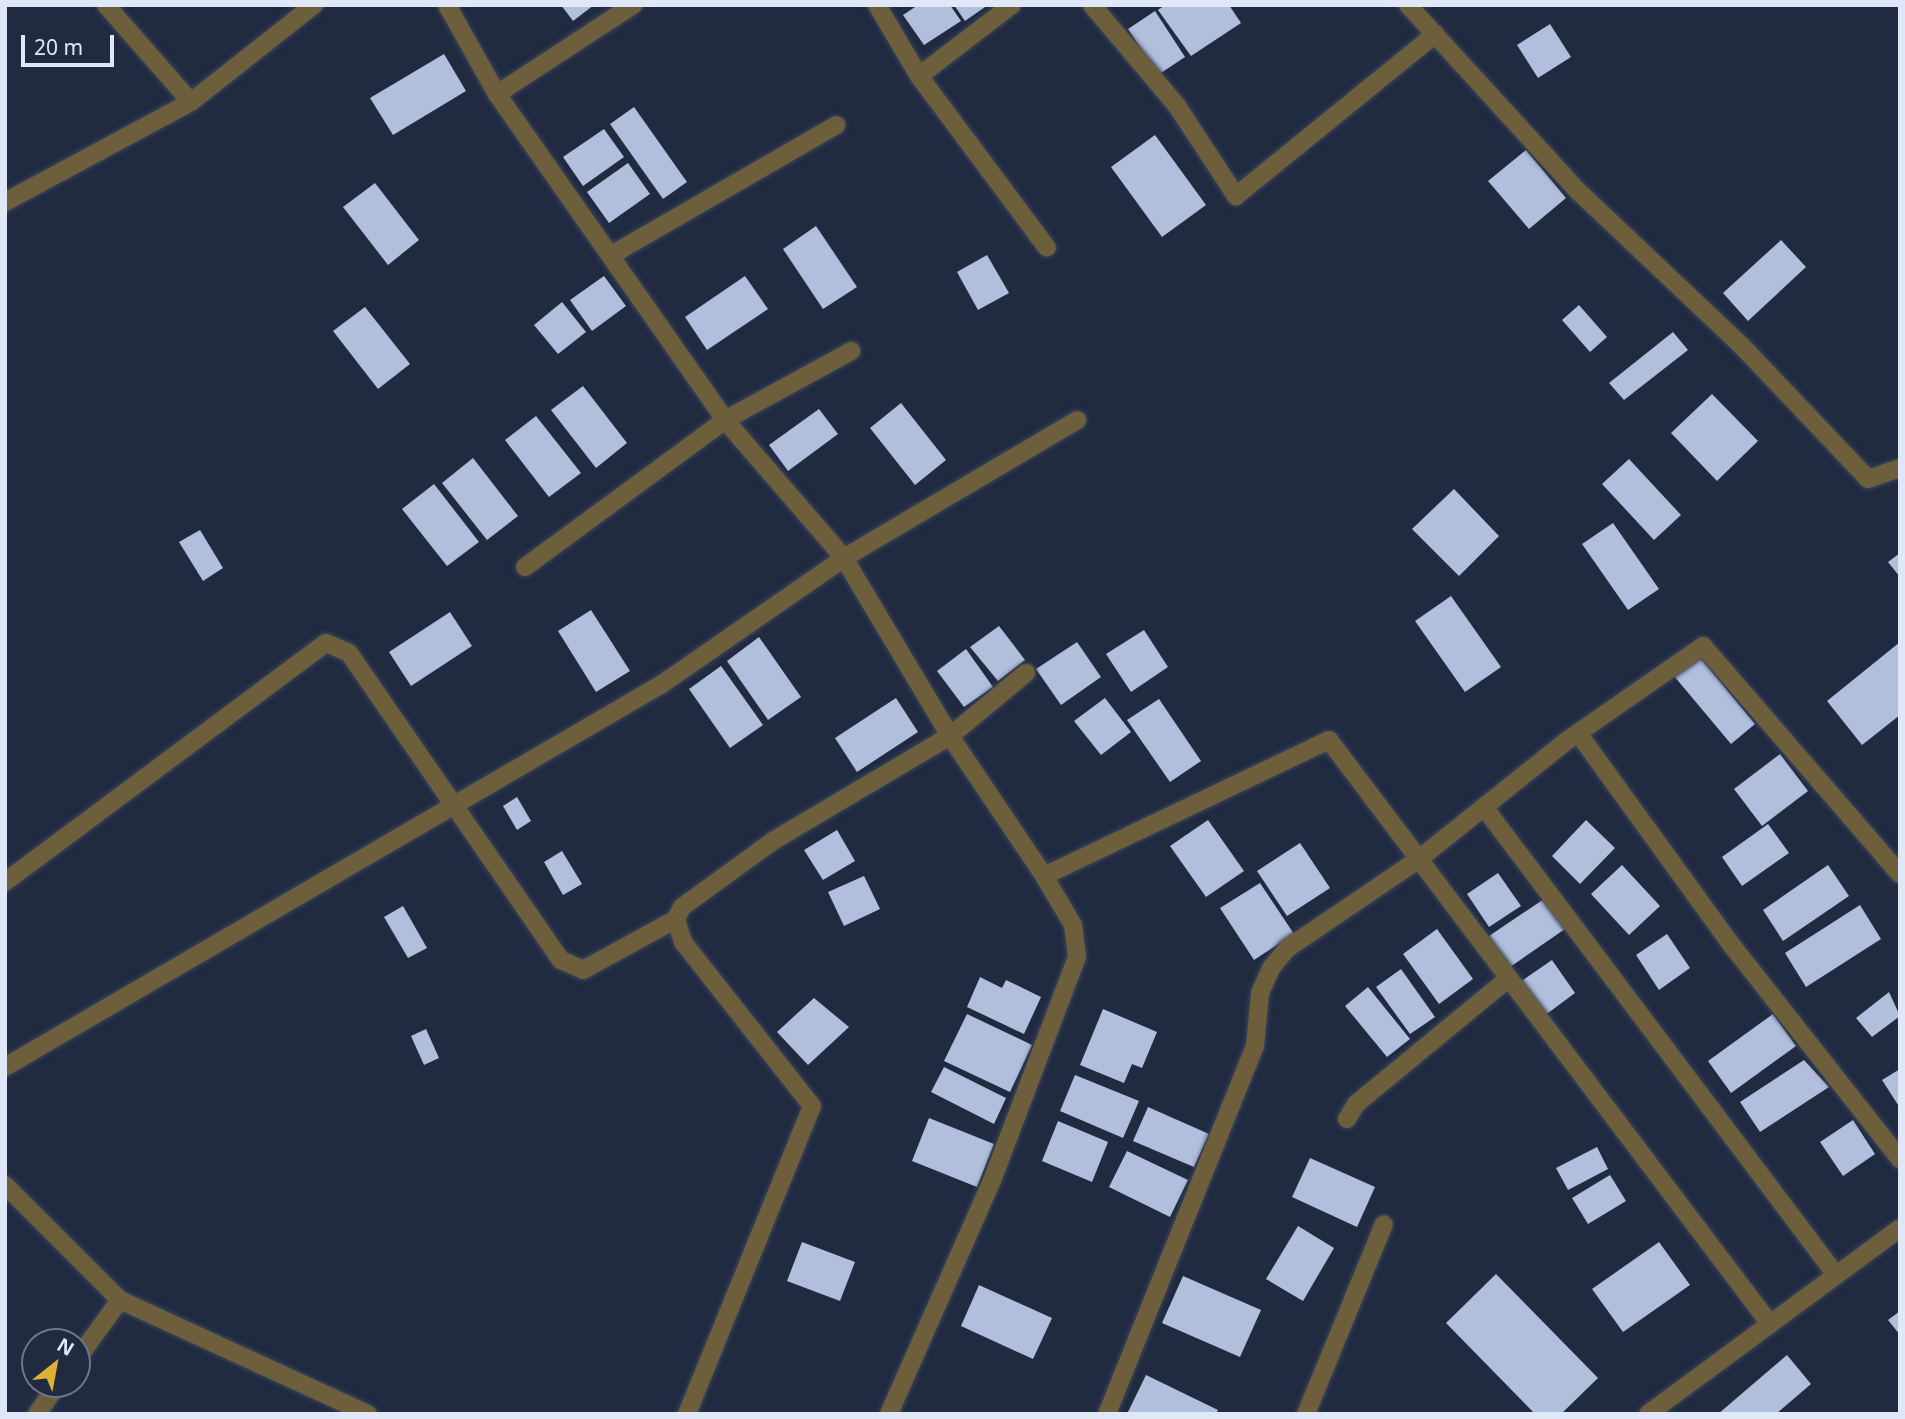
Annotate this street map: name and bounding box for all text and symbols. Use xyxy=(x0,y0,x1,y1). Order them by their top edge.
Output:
scale bar xyxy=(24,21,117,65)
text: 20 m xyxy=(34,33,83,61)
north arrow xyxy=(21,1328,91,1398)
text: N xyxy=(52,1332,79,1362)

